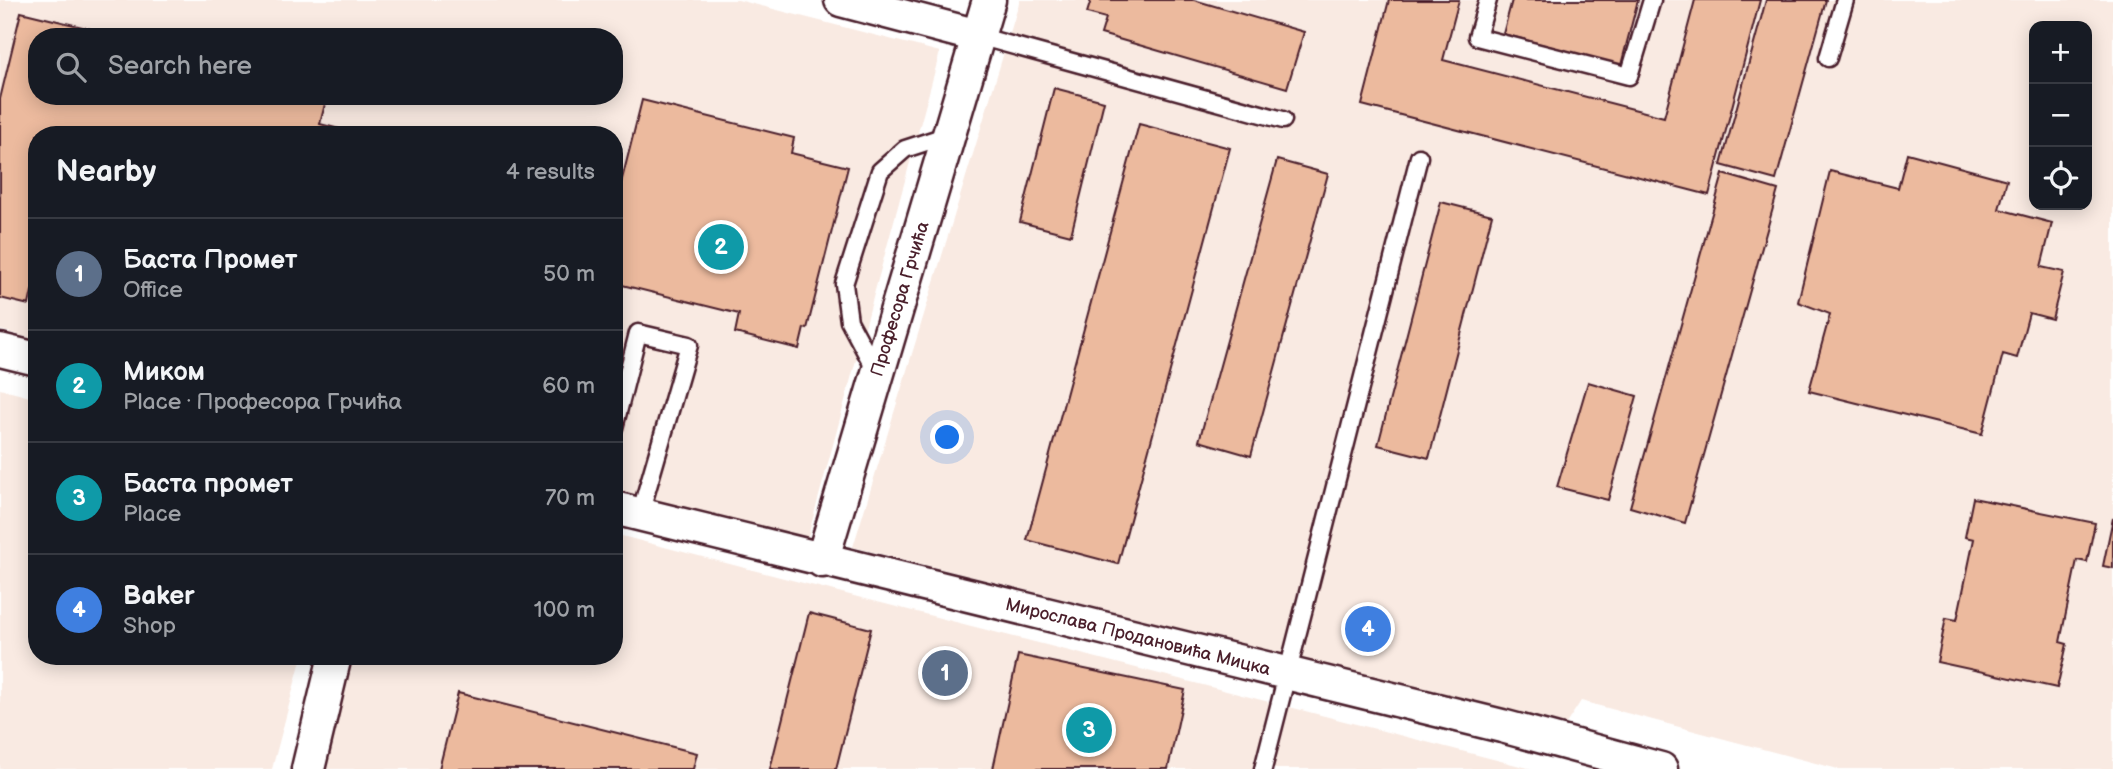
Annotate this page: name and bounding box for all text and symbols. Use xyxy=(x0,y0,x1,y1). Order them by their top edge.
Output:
map controls xyxy=(2029,21,2092,210)
button: + xyxy=(2029,21,2092,84)
search box xyxy=(28,28,623,105)
icon: search xyxy=(52,48,90,86)
text: Search here xyxy=(108,51,252,82)
button: − xyxy=(2029,84,2092,147)
button: locate xyxy=(2029,147,2092,210)
text: Nearby xyxy=(56,154,156,190)
text: 4 results xyxy=(506,158,595,186)
street label: Професора Грчића xyxy=(866,219,934,379)
pin: 2 xyxy=(698,221,744,273)
text: Баста Промет xyxy=(123,245,297,276)
text: 1 xyxy=(74,260,84,288)
text: 50 m xyxy=(543,260,595,288)
text: Office xyxy=(123,276,183,304)
text: Миком xyxy=(123,357,205,388)
text: 2 xyxy=(72,372,86,400)
text: 60 m xyxy=(542,372,595,400)
text: Place · Професора Грчића xyxy=(123,388,402,416)
your location xyxy=(930,420,964,454)
text: Баста промет xyxy=(123,469,293,500)
text: 3 xyxy=(72,484,86,512)
text: 70 m xyxy=(545,484,595,512)
text: Place xyxy=(123,500,181,528)
text: Baker xyxy=(123,581,195,612)
street label: Мирослава Продановића Мицка xyxy=(1003,594,1273,680)
text: 4 xyxy=(72,596,86,624)
text: 100 m xyxy=(534,596,595,624)
pin: 4 xyxy=(1345,603,1391,655)
text: Shop xyxy=(123,612,176,640)
pin: 1 xyxy=(922,647,968,699)
pin: 3 xyxy=(1066,704,1112,756)

